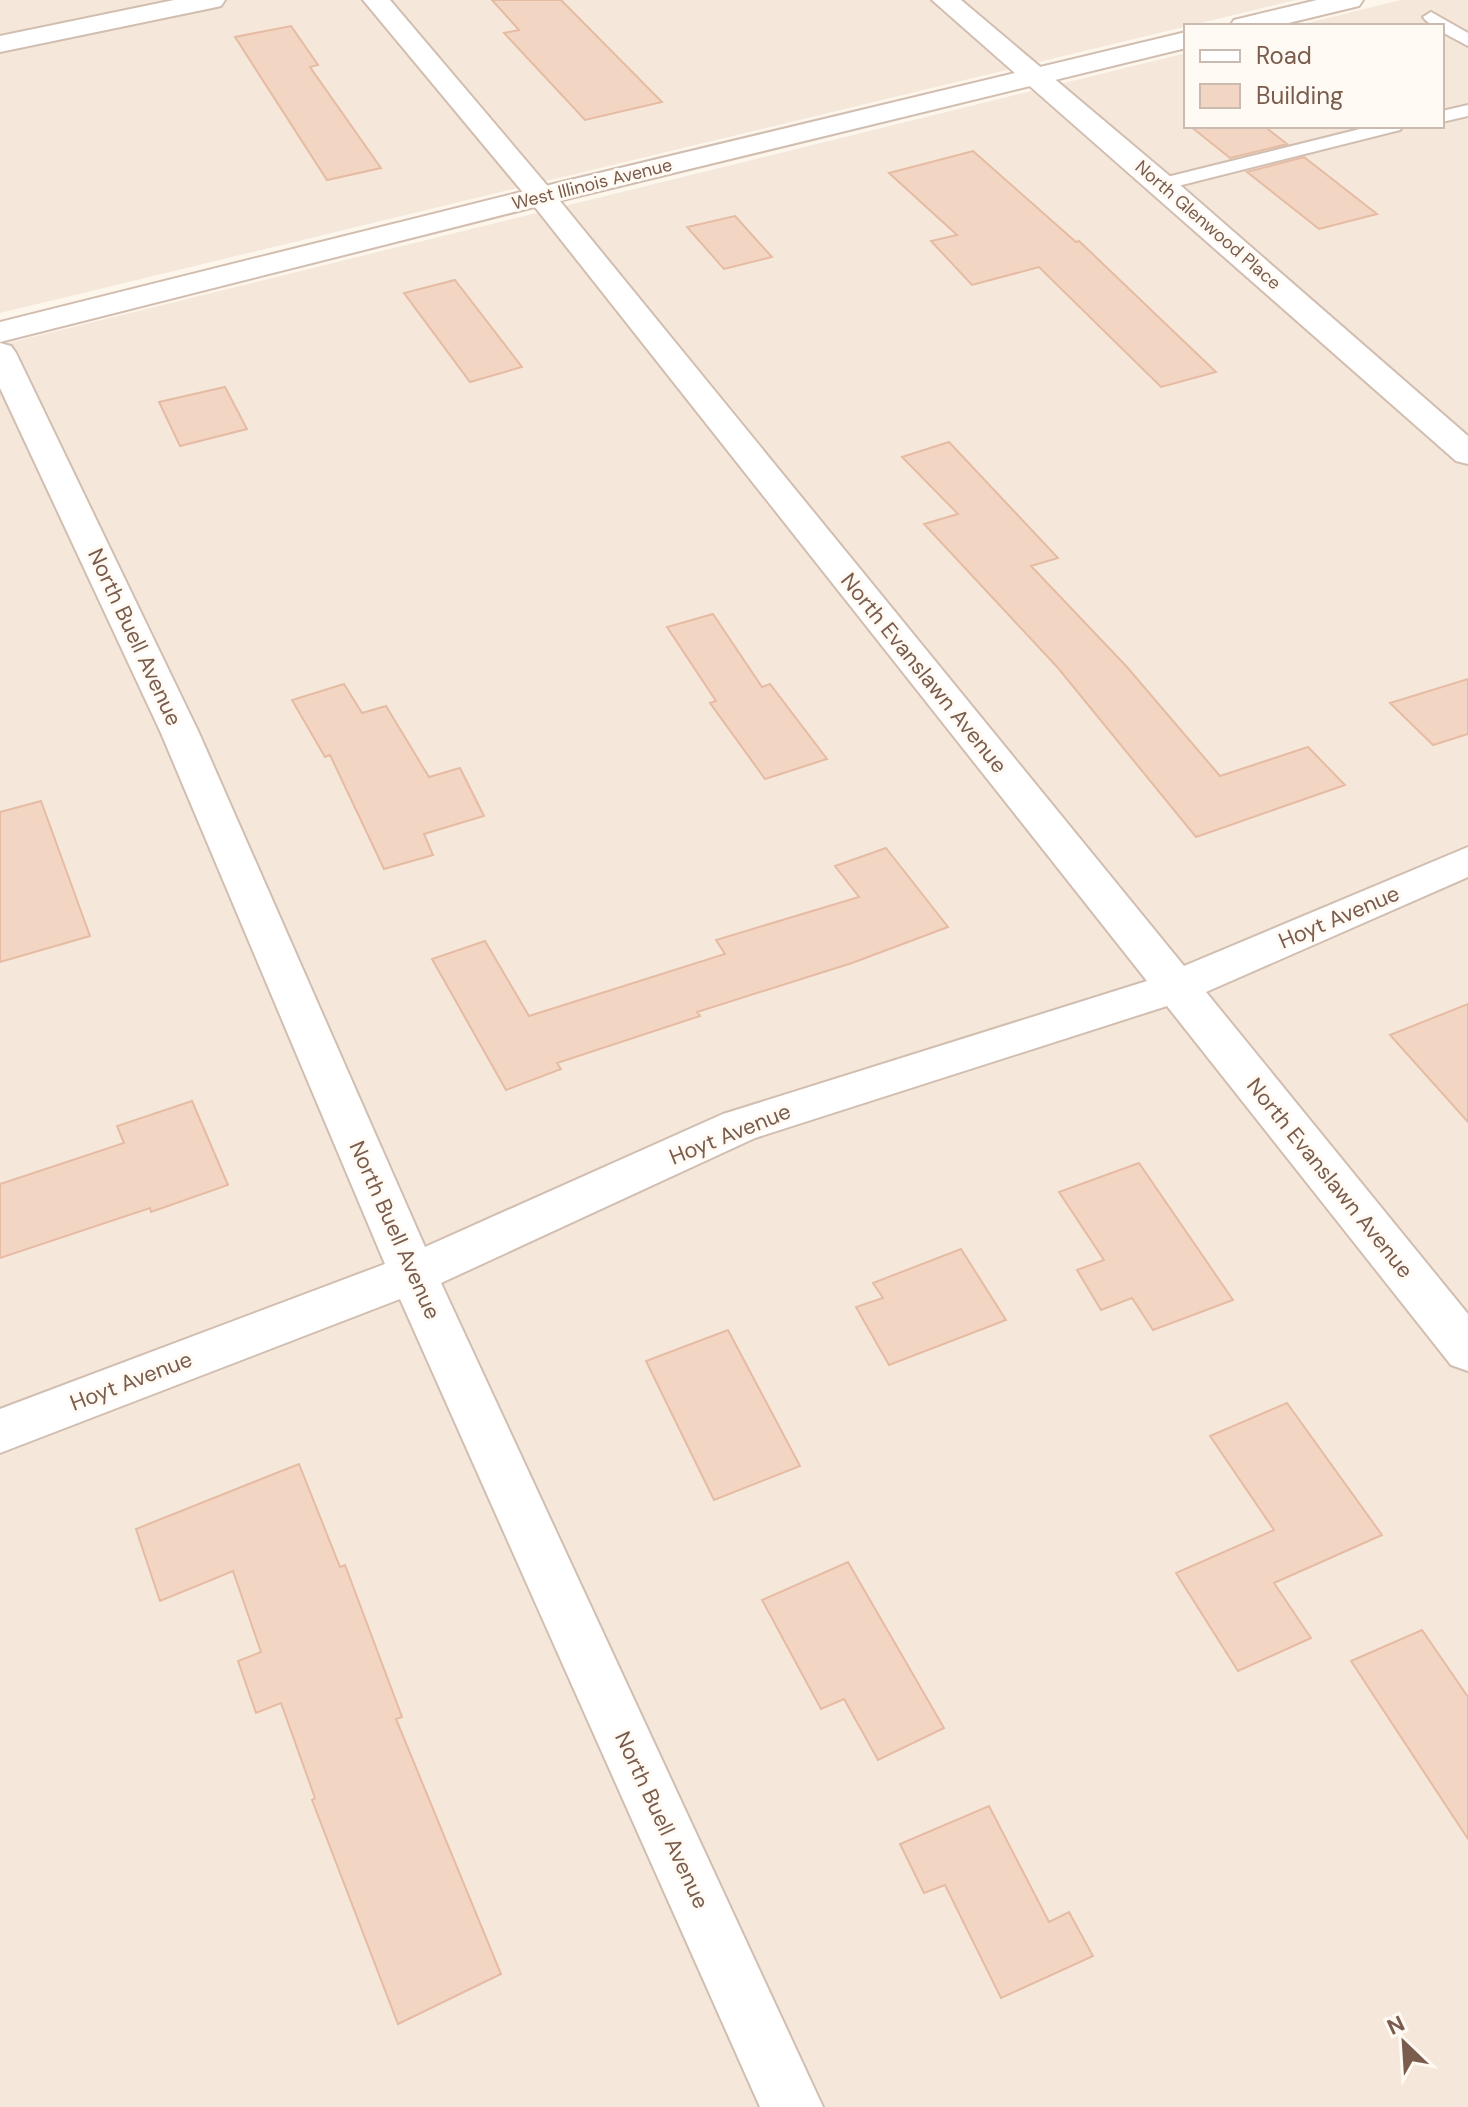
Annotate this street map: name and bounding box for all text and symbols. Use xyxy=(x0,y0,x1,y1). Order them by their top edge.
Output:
legend xyxy=(1184,24,1444,128)
text: Road xyxy=(1256,40,1312,71)
text: Building xyxy=(1256,80,1343,111)
street label: West Illinois Avenue xyxy=(509,153,675,215)
street label: North Glenwood Place xyxy=(1130,155,1286,295)
street label: North Buell Avenue xyxy=(81,544,189,730)
street label: North Evanslawn Avenue xyxy=(834,567,1014,779)
street label: Hoyt Avenue xyxy=(1274,879,1404,955)
street label: North Evanslawn Avenue xyxy=(1240,1072,1420,1284)
street label: Hoyt Avenue xyxy=(665,1096,795,1172)
street label: North Buell Avenue xyxy=(343,1136,447,1324)
street label: Hoyt Avenue xyxy=(66,1344,196,1418)
street label: North Buell Avenue xyxy=(608,1727,716,1913)
north arrow xyxy=(1364,2003,1444,2083)
text: N xyxy=(1382,2009,1409,2042)

